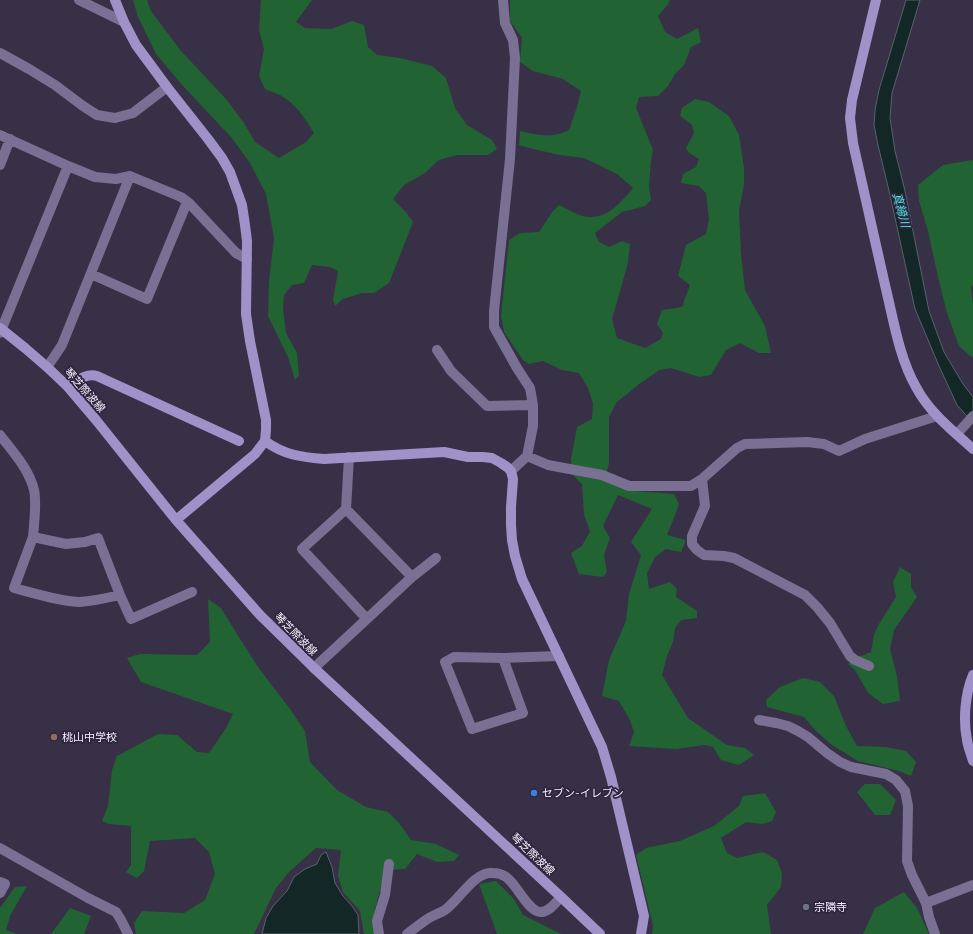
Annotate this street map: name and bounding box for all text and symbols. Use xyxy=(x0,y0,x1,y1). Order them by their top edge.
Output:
water label: 真締川 xyxy=(890,191,914,231)
street label: 琴芝際波線 xyxy=(61,365,109,415)
street label: 琴芝際波線 xyxy=(272,610,320,658)
place label: 桃山中学校 xyxy=(62,730,117,744)
marker: 桃山中学校 xyxy=(49,732,59,742)
place label: セブン-イレブン xyxy=(542,786,624,800)
marker: セブン-イレブン xyxy=(529,788,539,798)
street label: 琴芝際波線 xyxy=(508,830,558,878)
place label: 宗隣寺 xyxy=(814,900,847,914)
marker: 宗隣寺 xyxy=(801,902,811,912)

